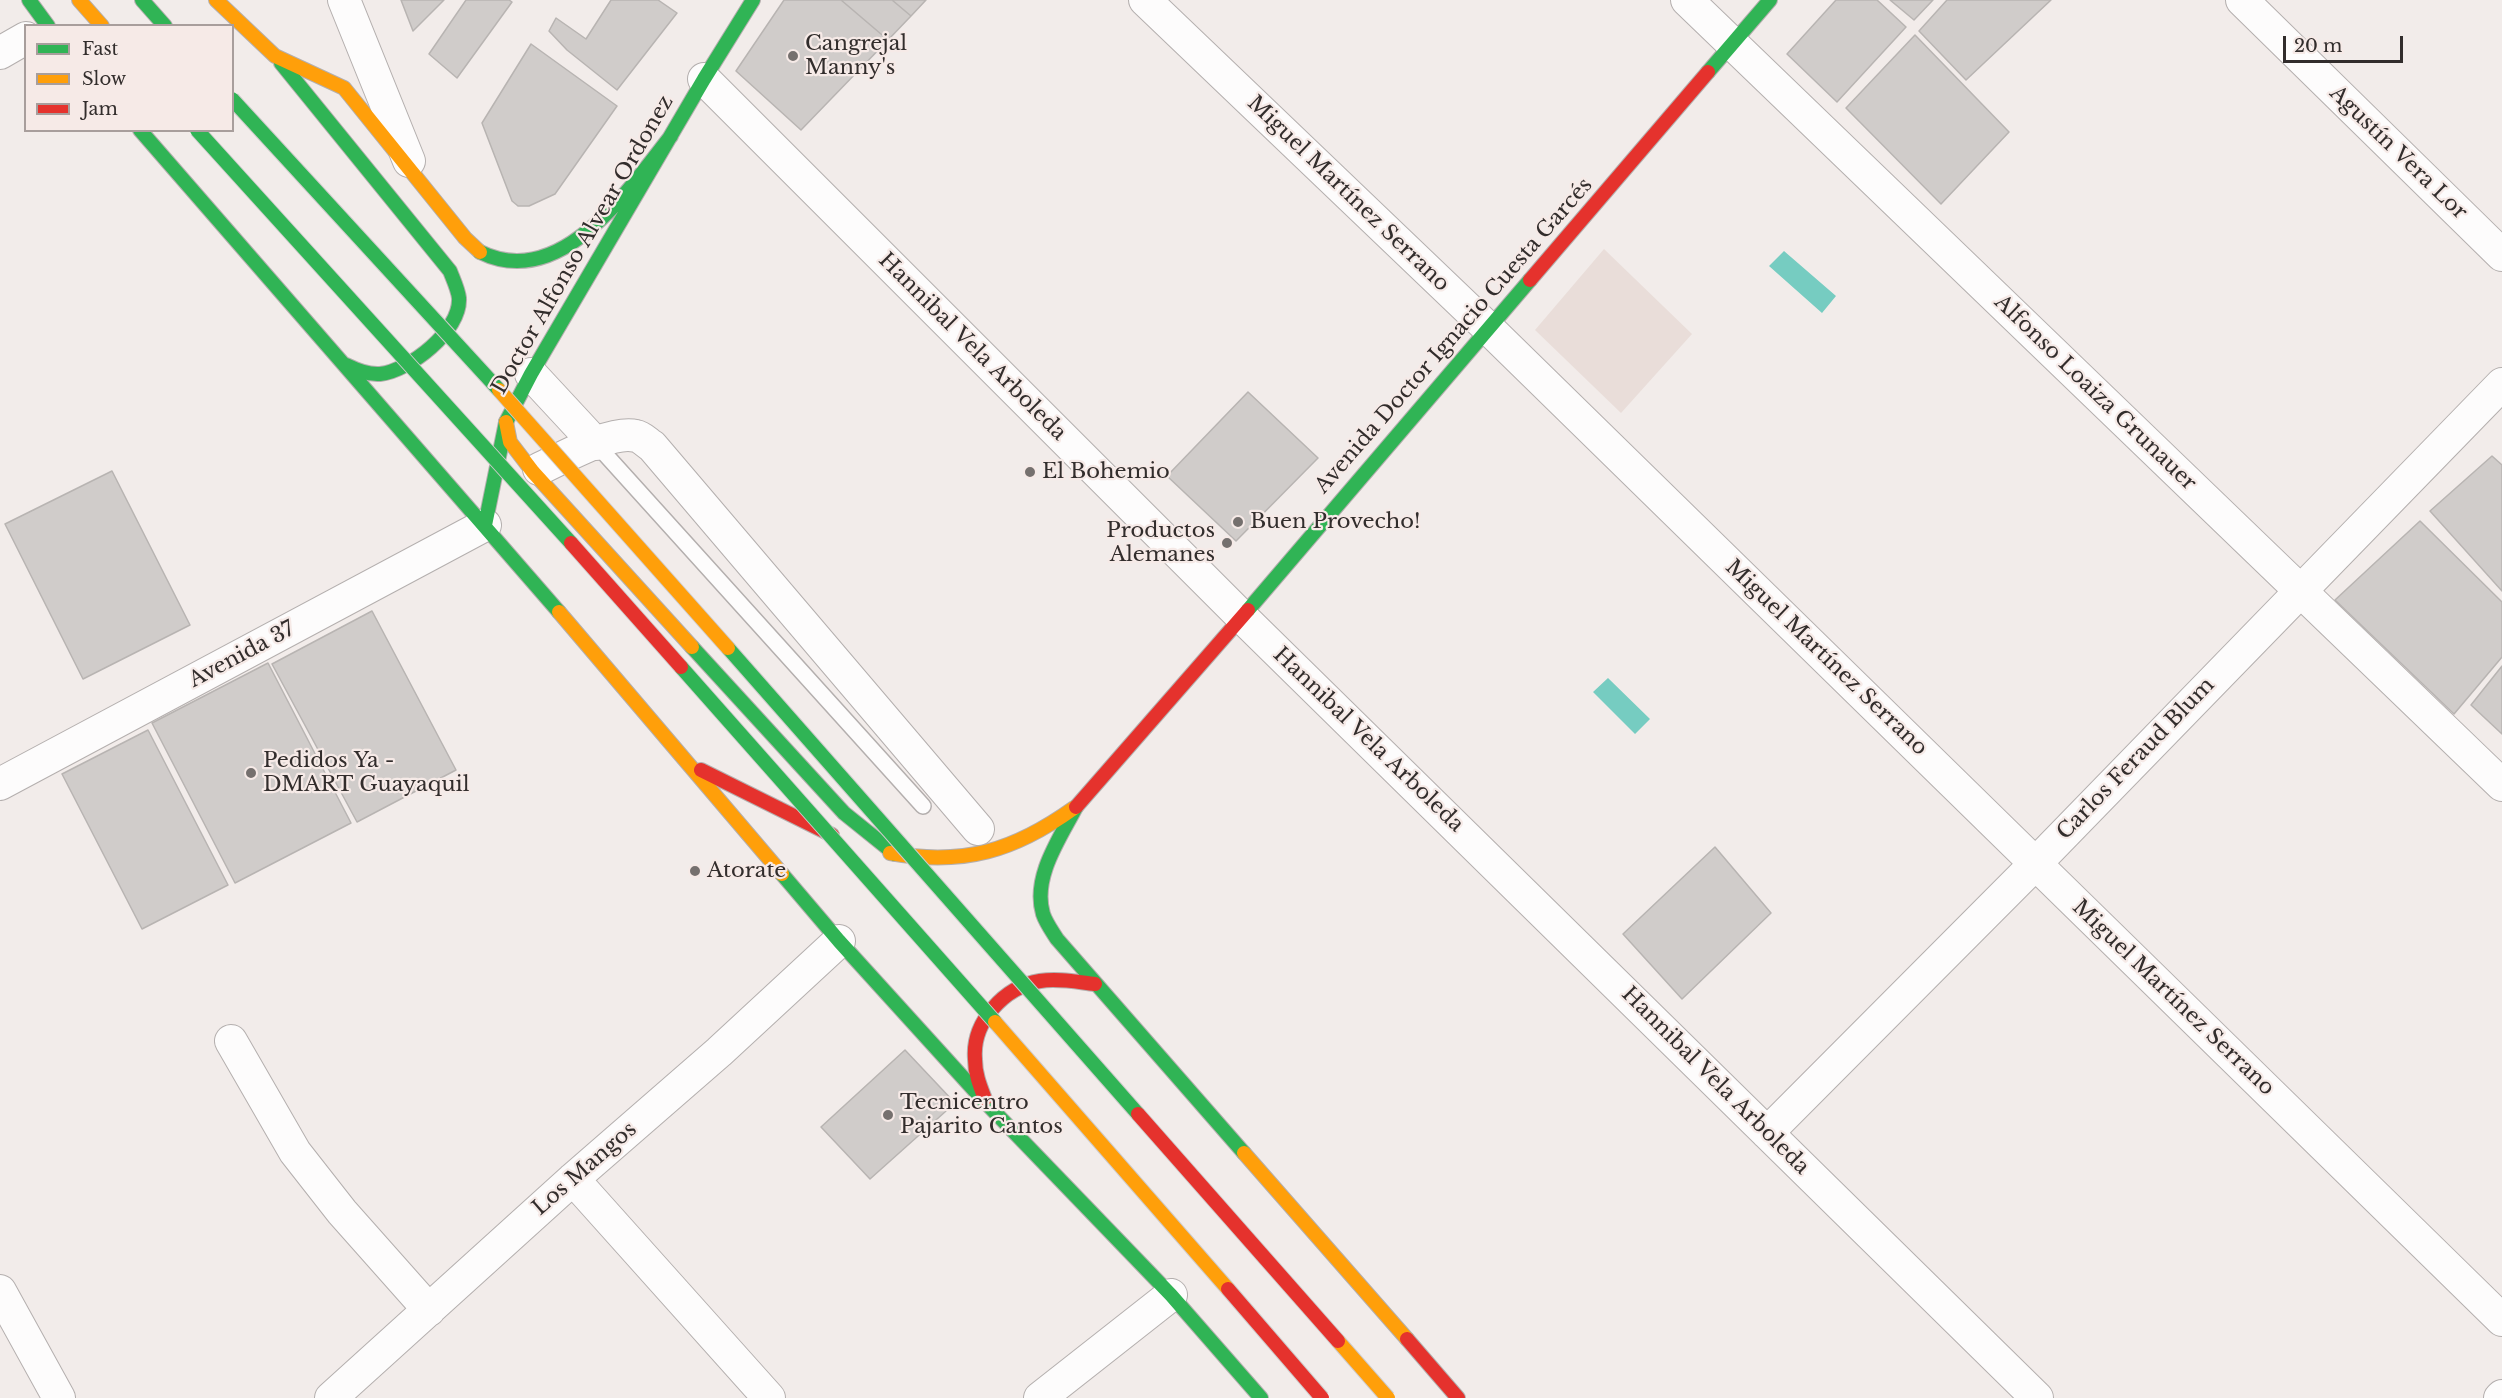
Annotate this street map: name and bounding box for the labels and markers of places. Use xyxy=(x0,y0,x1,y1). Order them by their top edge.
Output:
place label: Cangrejal Manny's xyxy=(805,31,907,81)
marker: Cangrejal Manny's xyxy=(786,49,800,63)
place label: El Bohemio xyxy=(1042,459,1170,485)
marker: El Bohemio xyxy=(1023,465,1037,479)
place label: Buen Provecho! xyxy=(1250,509,1420,535)
marker: Buen Provecho! xyxy=(1231,515,1245,529)
place label: Productos Alemanes xyxy=(1106,518,1215,568)
marker: Productos Alemanes xyxy=(1220,536,1234,550)
place label: Pedidos Ya - DMART Guayaquil xyxy=(263,748,469,798)
marker: Pedidos Ya - DMART Guayaquil xyxy=(244,766,258,780)
place label: Atorate xyxy=(707,858,786,884)
marker: Atorate xyxy=(688,864,702,878)
place label: Tecnicentro Pajarito Cantos xyxy=(900,1090,1063,1140)
marker: Tecnicentro Pajarito Cantos xyxy=(881,1108,895,1122)

